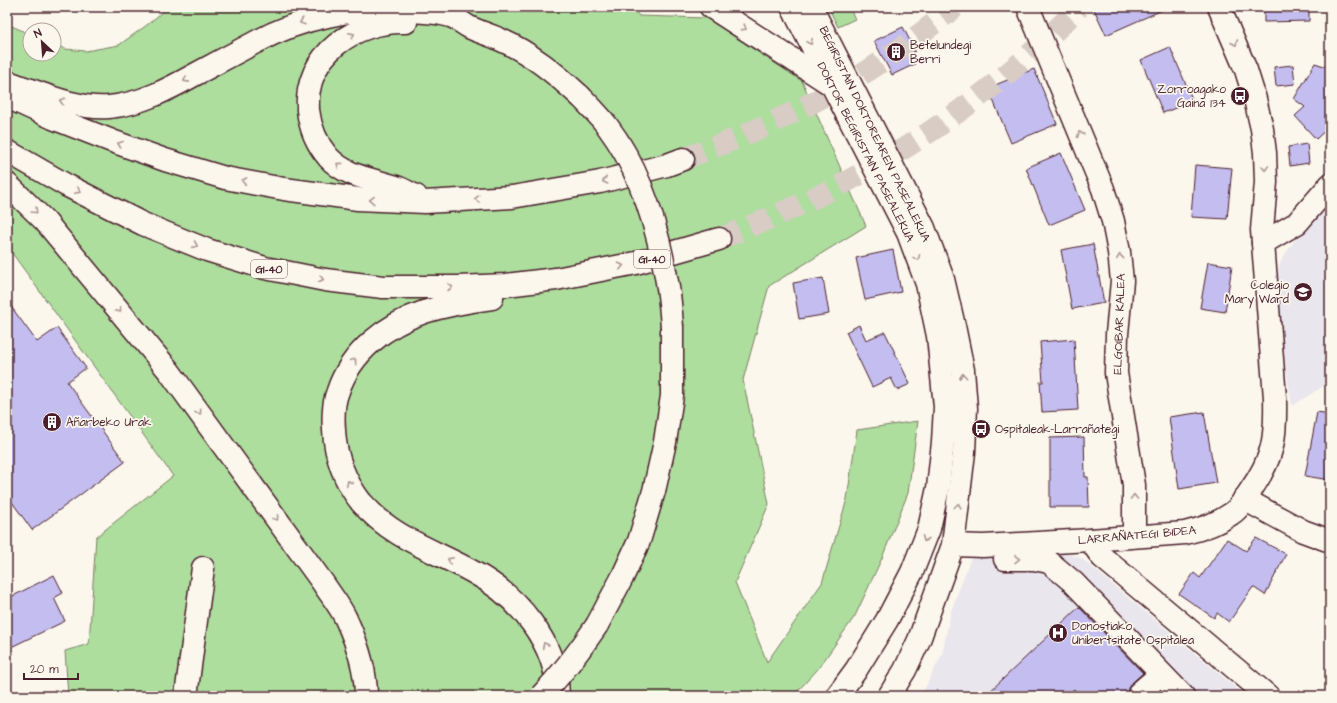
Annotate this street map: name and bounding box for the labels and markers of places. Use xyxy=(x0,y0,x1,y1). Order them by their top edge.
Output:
place label: Betelundegi Berri xyxy=(910,37,971,68)
building icon: Betelundegi Berri xyxy=(885,41,907,63)
place label: Zorroagako Gaina 134 xyxy=(1157,81,1226,112)
bus stop icon: Zorroagako Gaina 134 xyxy=(1229,85,1251,107)
place label: Colegio Mary Ward xyxy=(1225,277,1289,309)
school or university icon: Colegio Mary Ward xyxy=(1292,281,1314,303)
building icon: Añarbeko Urak xyxy=(41,411,63,433)
place label: Añarbeko Urak xyxy=(66,414,152,431)
bus stop icon: Ospitaleak-Larrañategi xyxy=(970,418,992,440)
place label: Ospitaleak-Larrañategi xyxy=(995,421,1119,439)
place label: Donostiako Unibertsitate Ospitalea xyxy=(1072,618,1194,649)
hospital icon: Donostiako Unibertsitate Ospitalea xyxy=(1047,622,1069,644)

